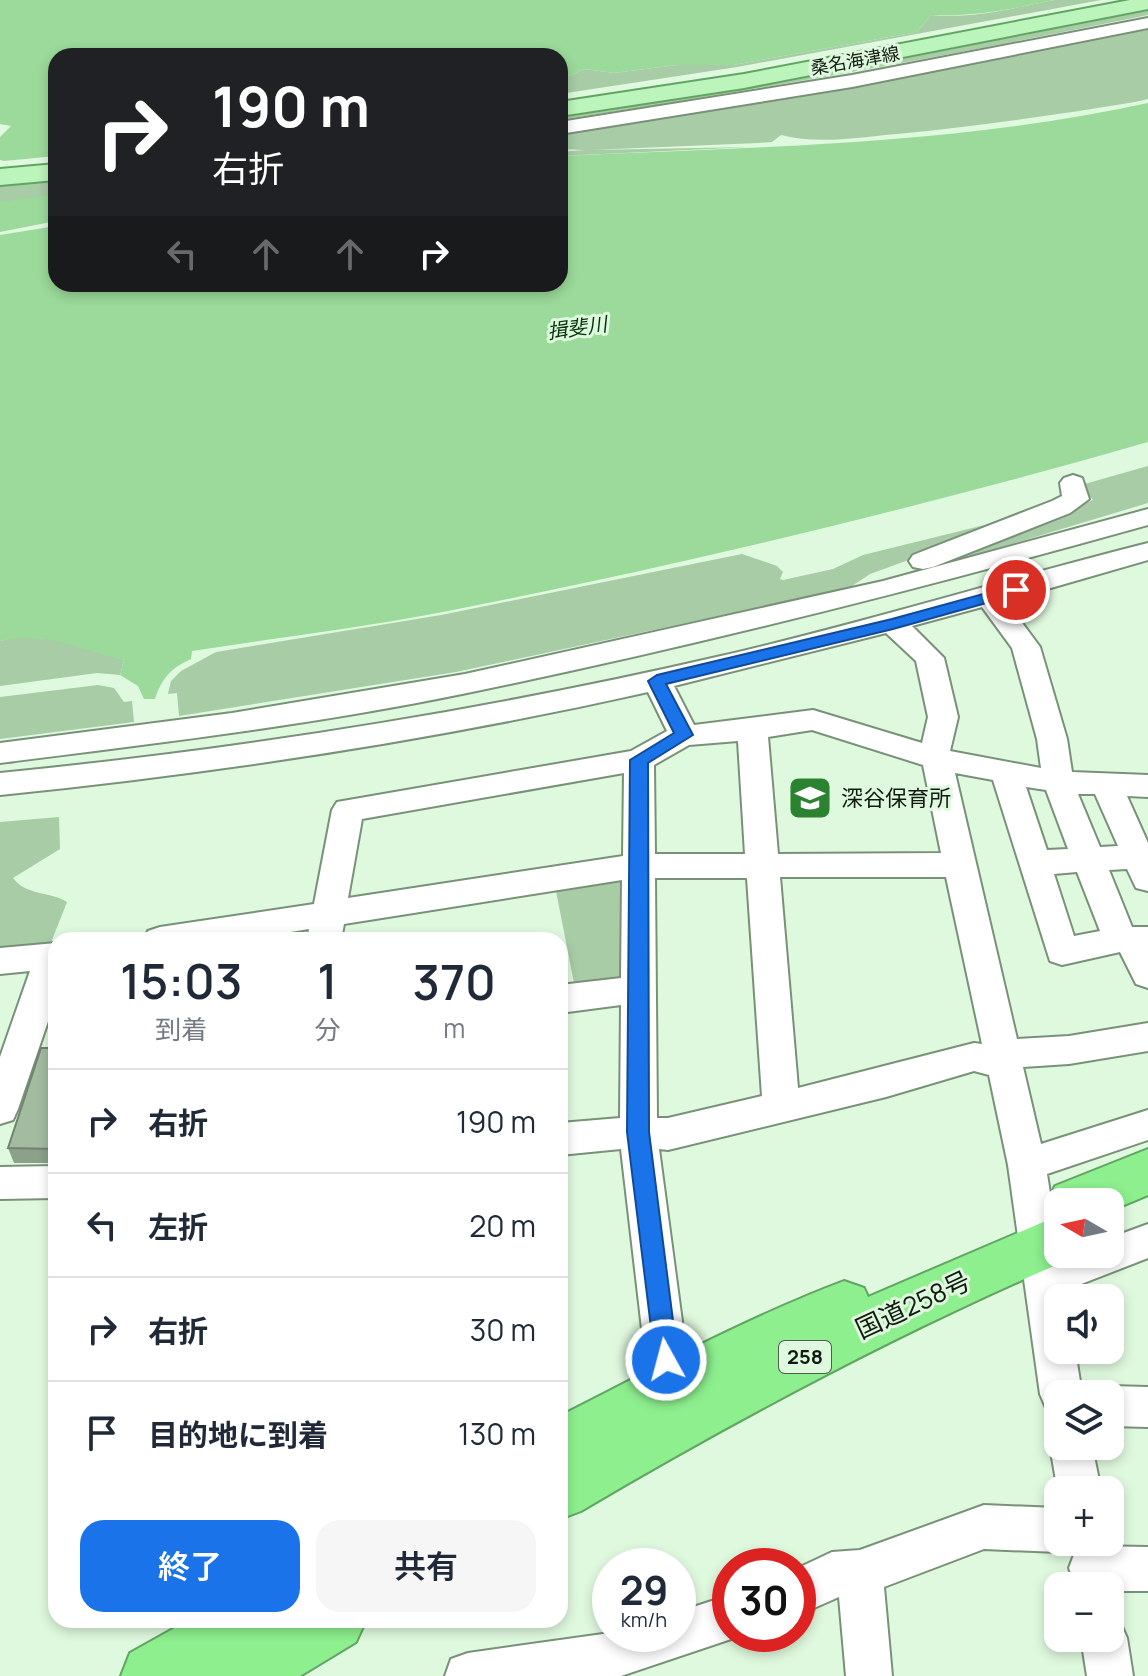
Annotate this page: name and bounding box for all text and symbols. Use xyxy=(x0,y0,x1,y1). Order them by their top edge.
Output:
street label: 桑名海津線 xyxy=(808,40,901,80)
text: 190 m xyxy=(212,67,370,144)
icon: right xyxy=(80,80,184,184)
text: 右折 xyxy=(212,144,284,193)
icon: left xyxy=(160,232,204,276)
icon: ahead xyxy=(244,232,288,276)
icon: ahead xyxy=(328,232,372,276)
icon: right xyxy=(412,232,456,276)
water label: 揖斐川 xyxy=(545,310,610,345)
pin xyxy=(982,556,1050,624)
icon: arrive xyxy=(994,568,1038,612)
school or university icon: 深谷保育所 xyxy=(786,774,834,822)
place label: 深谷保育所 xyxy=(841,783,951,813)
text: 15:03 xyxy=(120,948,242,1013)
text: 1 xyxy=(317,948,338,1013)
text: 370 xyxy=(413,949,496,1014)
text: m xyxy=(443,1010,465,1046)
text: 到着 xyxy=(155,1011,207,1047)
text: 分 xyxy=(314,1011,340,1047)
icon: right xyxy=(80,1099,124,1143)
text: 190 m xyxy=(456,1101,536,1142)
text: 右折 xyxy=(148,1102,208,1143)
north arrow xyxy=(1044,1188,1124,1268)
map controls xyxy=(1044,1188,1124,1652)
icon: left xyxy=(80,1203,124,1247)
text: 20 m xyxy=(469,1205,536,1246)
text: 左折 xyxy=(148,1206,208,1247)
street label: 国道258号 xyxy=(849,1262,976,1346)
button: sound xyxy=(1044,1284,1124,1364)
icon: right xyxy=(80,1307,124,1351)
text: 30 m xyxy=(470,1309,536,1350)
text: 右折 xyxy=(148,1310,208,1351)
position arrow xyxy=(624,1318,708,1402)
road number: 258 xyxy=(779,1341,831,1373)
button: layers xyxy=(1044,1380,1124,1460)
icon: arrive xyxy=(80,1411,124,1455)
text: 130 m xyxy=(458,1413,536,1454)
text: 目的地に到着 xyxy=(148,1414,328,1455)
button: + xyxy=(1044,1476,1124,1556)
button: 終了 xyxy=(80,1520,300,1612)
button: 共有 xyxy=(316,1520,536,1612)
speed limit sign: 30 xyxy=(712,1548,816,1652)
text: 29 xyxy=(620,1562,668,1617)
button: − xyxy=(1044,1572,1124,1652)
text: km/h xyxy=(621,1606,667,1633)

